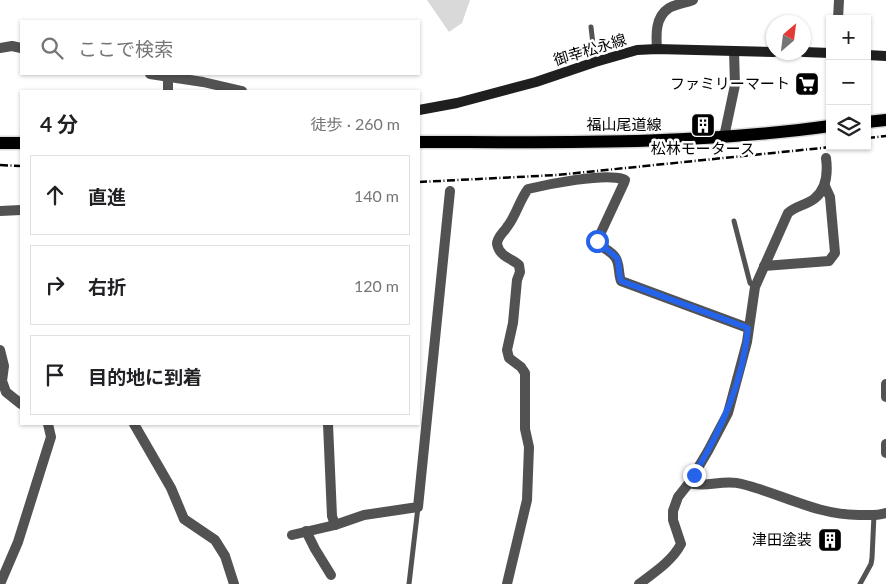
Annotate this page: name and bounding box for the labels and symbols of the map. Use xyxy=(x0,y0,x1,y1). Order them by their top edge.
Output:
north arrow xyxy=(766,15,811,60)
street label: 御幸松永線 xyxy=(551,29,628,69)
supermarket icon: ファミリーマート xyxy=(794,71,820,97)
place label: ファミリーマート xyxy=(670,74,790,92)
building icon: 松林モータース xyxy=(690,112,716,138)
street label: 福山尾道線 xyxy=(586,115,662,133)
place label: 松林モータース xyxy=(651,139,755,157)
route start xyxy=(586,230,609,253)
route end xyxy=(683,464,706,487)
building icon: 津田塗装 xyxy=(817,527,843,553)
place label: 津田塗装 xyxy=(752,530,812,548)

